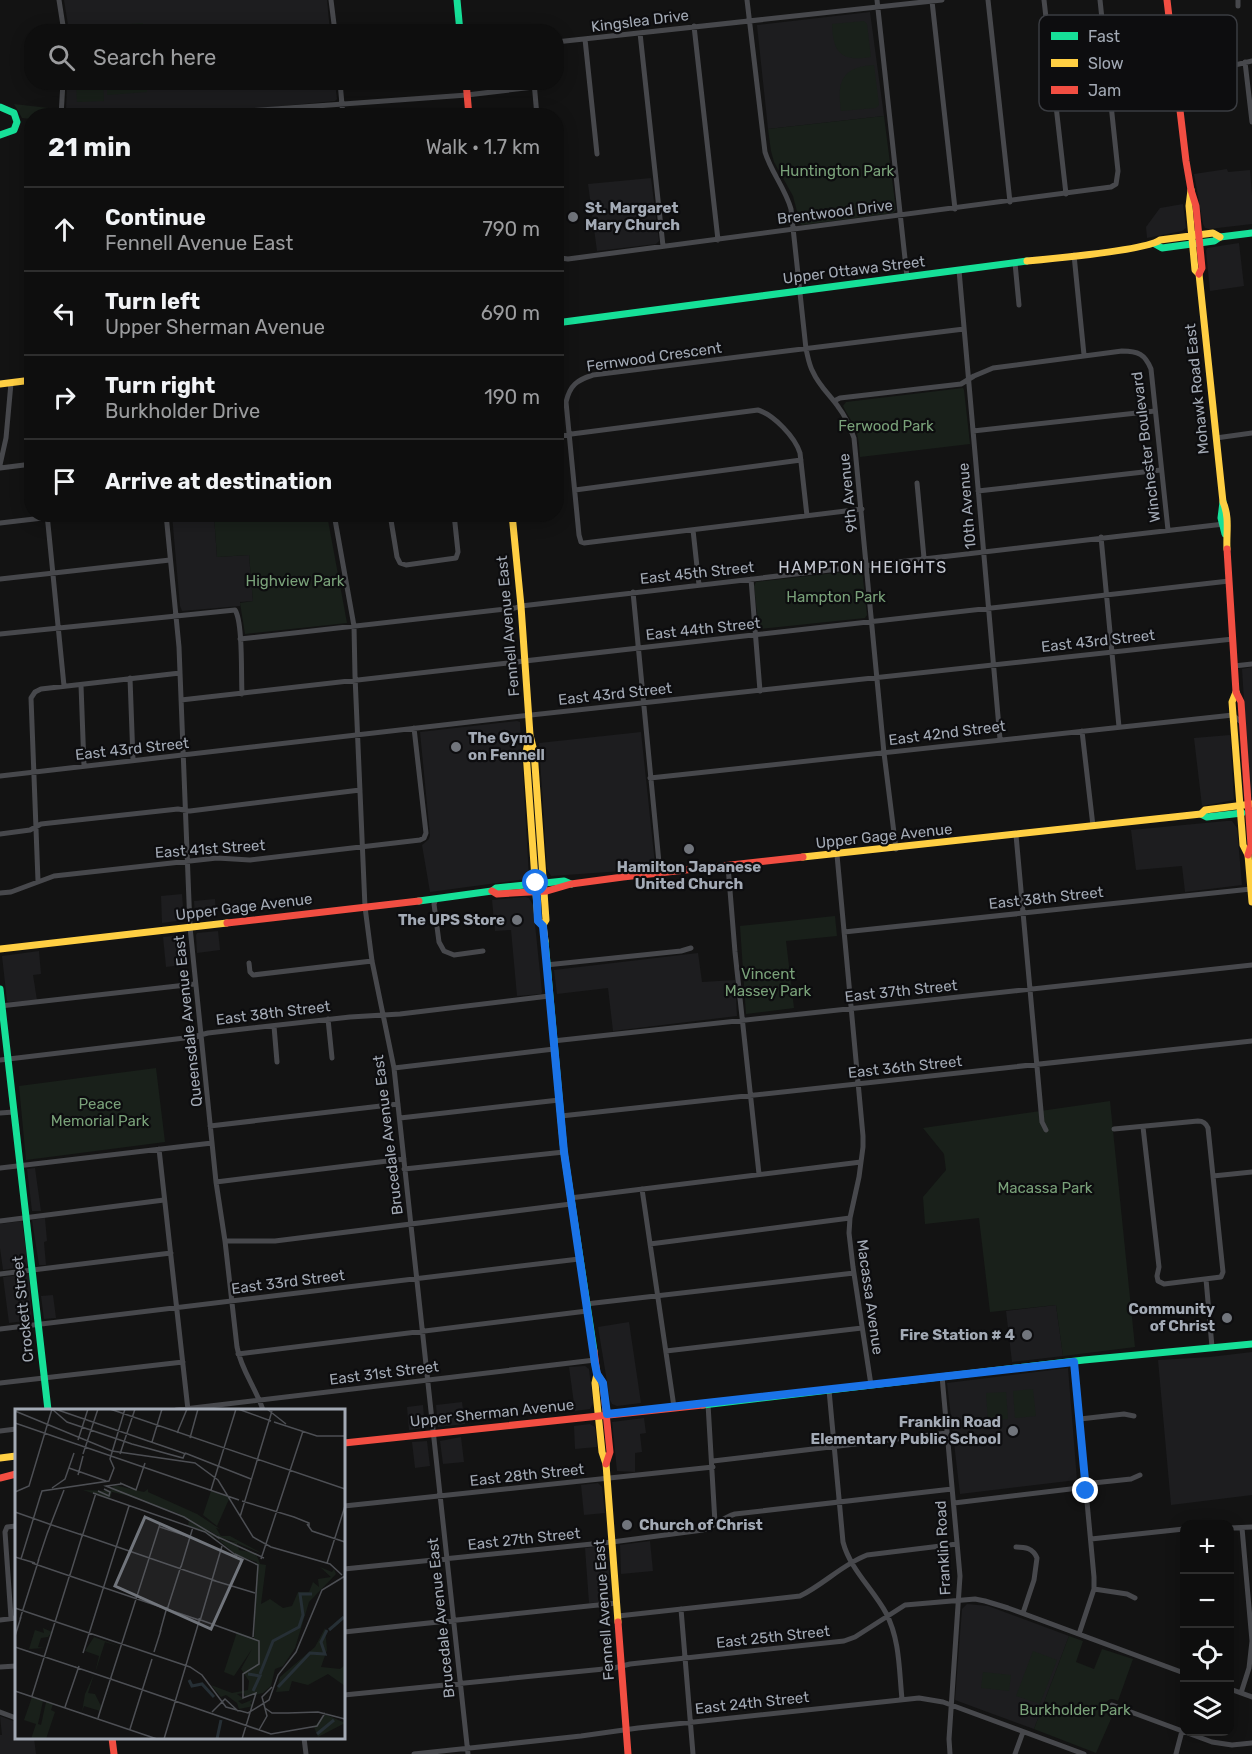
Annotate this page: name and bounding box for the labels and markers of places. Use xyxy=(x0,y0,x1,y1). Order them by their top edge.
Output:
place label: St. Margaret Mary Church xyxy=(585,199,680,234)
marker: St. Margaret Mary Church xyxy=(566,210,580,224)
place label: The Gym on Fennell xyxy=(468,729,545,764)
marker: The Gym on Fennell xyxy=(449,740,463,754)
marker: Hamilton Japanese United Church xyxy=(682,842,696,856)
place label: Hamilton Japanese United Church xyxy=(617,858,761,893)
place label: The UPS Store xyxy=(398,911,505,929)
marker: The UPS Store xyxy=(510,913,524,927)
place label: Community of Christ xyxy=(1128,1300,1215,1335)
marker: Community of Christ xyxy=(1220,1311,1234,1325)
place label: Fire Station # 4 xyxy=(900,1326,1015,1344)
marker: Fire Station # 4 xyxy=(1020,1328,1034,1342)
place label: Franklin Road Elementary Public School xyxy=(811,1413,1001,1448)
marker: Franklin Road Elementary Public School xyxy=(1006,1424,1020,1438)
place label: Church of Christ xyxy=(639,1516,763,1534)
marker: Church of Christ xyxy=(620,1518,634,1532)

